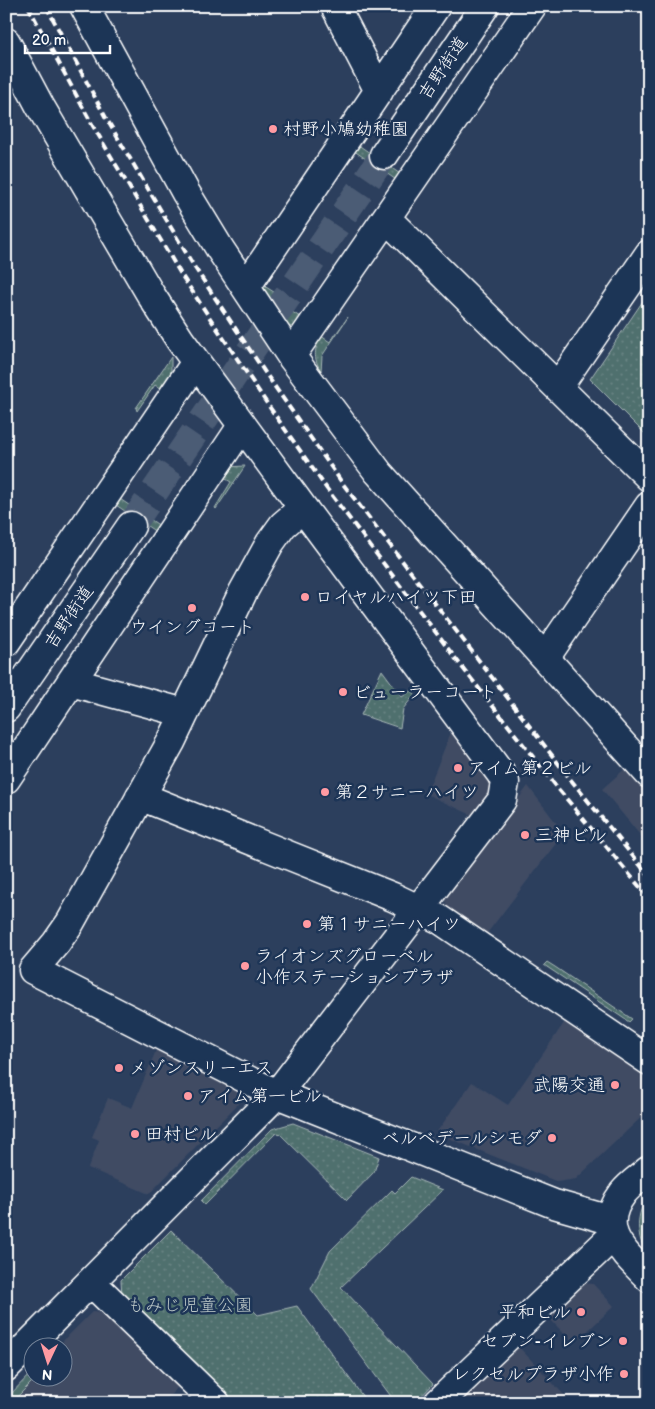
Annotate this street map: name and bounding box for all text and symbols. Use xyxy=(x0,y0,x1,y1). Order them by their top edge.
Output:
scale bar xyxy=(25,22,110,54)
text: 20 m xyxy=(32,31,66,50)
street label: 吉野街道 xyxy=(414,32,472,104)
place label: 村野小鳩幼稚園 xyxy=(283,119,409,140)
marker: 村野小鳩幼稚園 xyxy=(267,123,279,135)
street label: 吉野街道 xyxy=(40,581,98,653)
place label: ロイヤルハイツ下田 xyxy=(315,587,477,608)
marker: ロイヤルハイツ下田 xyxy=(299,591,311,603)
marker: ウイングコート xyxy=(186,602,198,614)
place label: ウイングコート xyxy=(129,617,255,638)
place label: ビューラーコート xyxy=(353,682,497,703)
marker: ビューラーコート xyxy=(337,686,349,698)
place label: アイム第２ビル xyxy=(468,758,592,779)
marker: アイム第２ビル xyxy=(452,762,464,774)
place label: 第２サニーハイツ xyxy=(335,782,479,803)
marker: 第２サニーハイツ xyxy=(319,786,331,798)
place label: 三神ビル xyxy=(535,825,607,846)
marker: 三神ビル xyxy=(519,829,531,841)
place label: 第１サニーハイツ xyxy=(317,914,461,935)
marker: 第１サニーハイツ xyxy=(301,918,313,930)
place label: ライオンズグローベル 小作ステーションプラザ xyxy=(255,946,454,988)
marker: ライオンズグローベル 小作ステーションプラザ xyxy=(239,960,251,972)
place label: メゾンスリーエス xyxy=(129,1058,273,1079)
marker: メゾンスリーエス xyxy=(113,1062,125,1074)
place label: 武陽交通 xyxy=(533,1075,605,1096)
marker: 武陽交通 xyxy=(609,1079,621,1091)
place label: アイム第一ビル xyxy=(198,1086,322,1107)
marker: アイム第一ビル xyxy=(182,1090,194,1102)
place label: 田村ビル xyxy=(145,1124,217,1145)
marker: 田村ビル xyxy=(129,1128,141,1140)
place label: ベルベデールシモダ xyxy=(381,1128,542,1149)
marker: ベルベデールシモダ xyxy=(546,1132,558,1144)
park label: もみじ児童公園 xyxy=(127,1295,253,1316)
place label: 平和ビル xyxy=(499,1302,571,1323)
marker: 平和ビル xyxy=(575,1306,587,1318)
place label: セブン-イレブン xyxy=(480,1331,613,1352)
marker: セブン-イレブン xyxy=(617,1335,629,1347)
north arrow xyxy=(22,1336,72,1386)
place label: レクセルプラザ小作 xyxy=(452,1364,614,1385)
text: N xyxy=(41,1366,53,1383)
marker: レクセルプラザ小作 xyxy=(618,1368,630,1380)

